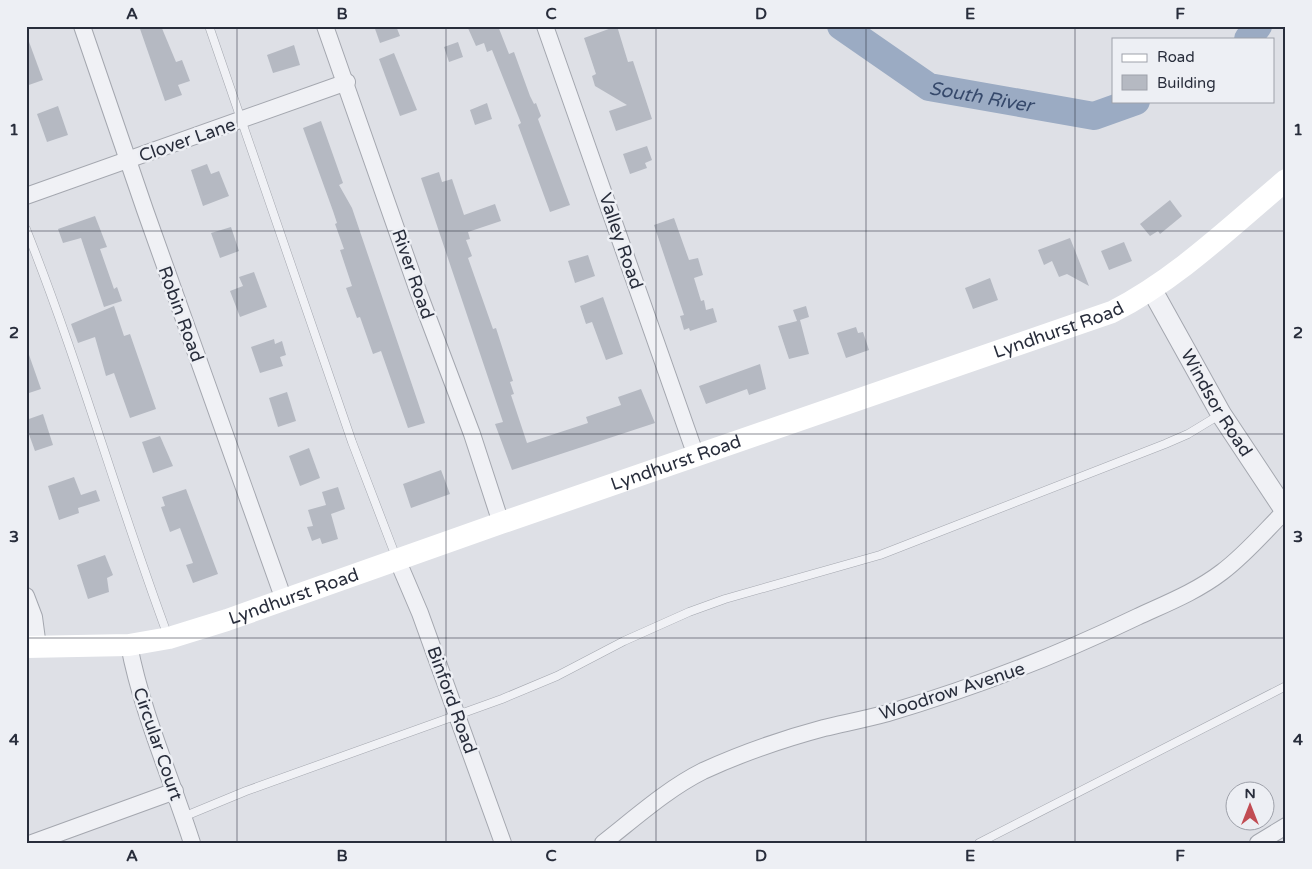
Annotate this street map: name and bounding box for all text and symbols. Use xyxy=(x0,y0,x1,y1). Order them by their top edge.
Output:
text: A xyxy=(126,4,138,24)
text: B xyxy=(336,4,348,24)
text: C xyxy=(545,4,557,24)
text: D xyxy=(755,4,767,24)
text: E xyxy=(965,4,975,24)
text: F xyxy=(1175,4,1185,24)
legend xyxy=(1112,38,1274,102)
text: Road xyxy=(1157,48,1195,66)
text: Building xyxy=(1157,74,1216,92)
water label: South River xyxy=(927,77,1037,118)
street label: Clover Lane xyxy=(136,113,238,167)
text: 1 xyxy=(9,120,19,140)
text: 1 xyxy=(1293,120,1303,140)
street label: Valley Road xyxy=(594,190,648,292)
street label: River Road xyxy=(387,226,439,322)
street label: Robin Road xyxy=(153,263,209,365)
street label: Lyndhurst Road xyxy=(991,297,1128,363)
text: 2 xyxy=(9,323,19,343)
text: 2 xyxy=(1293,323,1303,343)
street label: Windsor Road xyxy=(1176,345,1257,461)
street label: Lyndhurst Road xyxy=(608,430,744,495)
text: 3 xyxy=(9,527,19,547)
text: 3 xyxy=(1293,527,1303,547)
street label: Lyndhurst Road xyxy=(226,563,362,630)
street label: Binford Road xyxy=(422,643,482,757)
street label: Woodrow Avenue xyxy=(877,657,1027,725)
street label: Circular Court xyxy=(128,685,188,804)
text: 4 xyxy=(9,730,19,750)
text: 4 xyxy=(1293,730,1303,750)
north arrow xyxy=(1224,782,1274,832)
text: N xyxy=(1244,785,1256,802)
text: A xyxy=(126,846,138,866)
text: B xyxy=(336,846,348,866)
text: C xyxy=(545,846,557,866)
text: D xyxy=(755,846,767,866)
text: E xyxy=(965,846,975,866)
text: F xyxy=(1175,846,1185,866)

